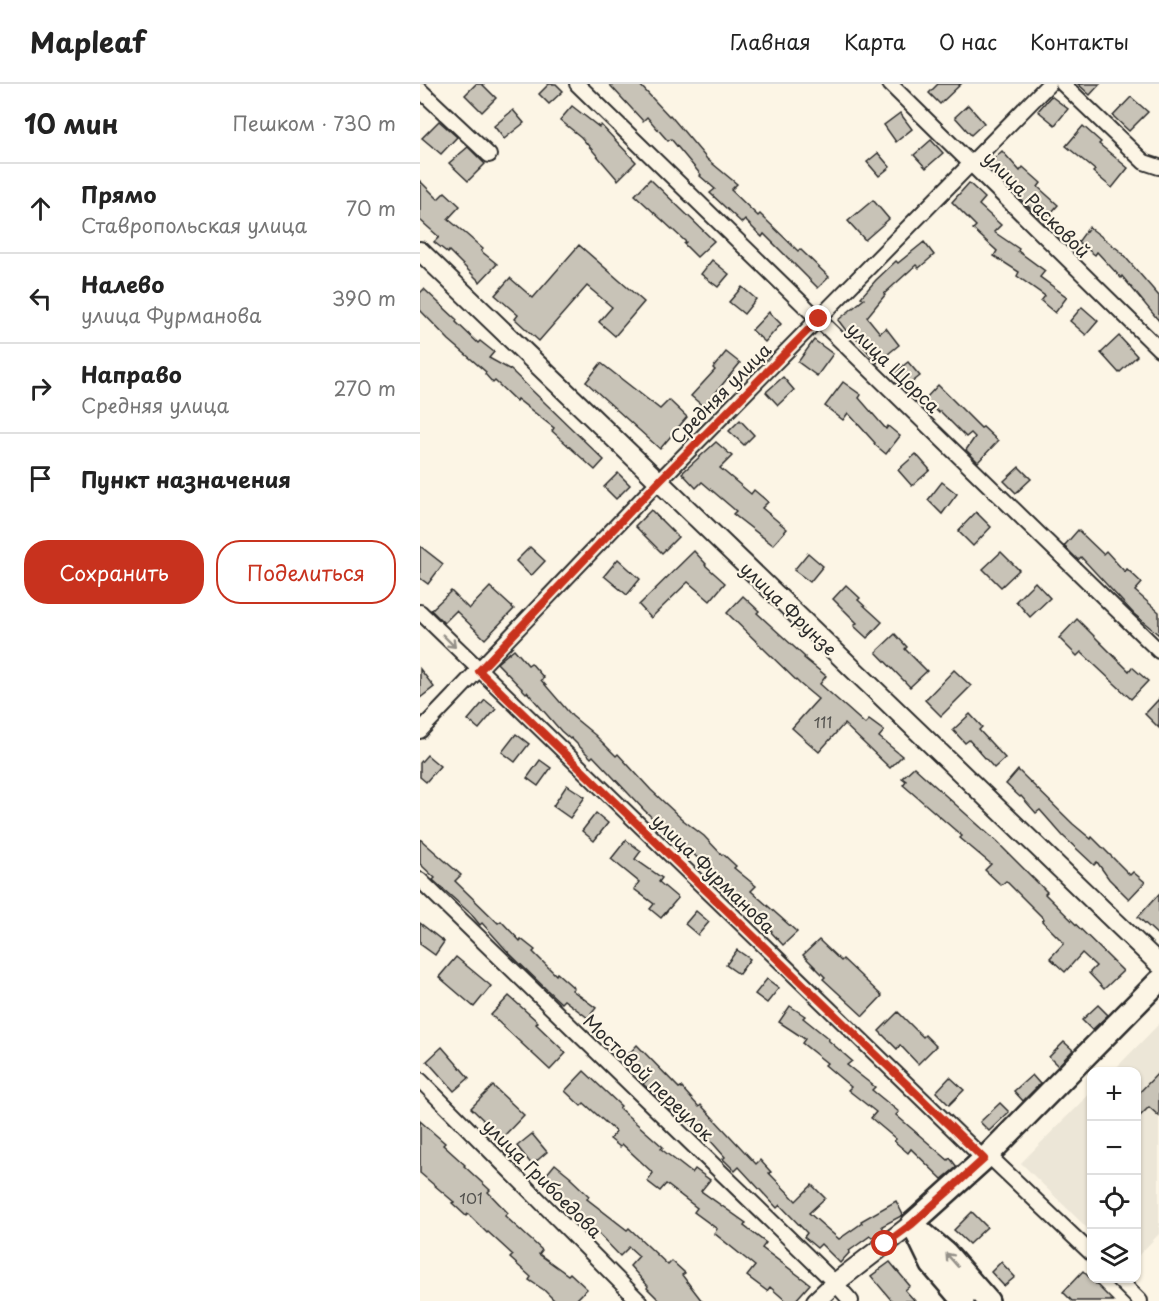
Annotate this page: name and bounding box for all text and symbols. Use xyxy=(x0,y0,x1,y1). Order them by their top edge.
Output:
text: Mapleaf xyxy=(30,20,146,63)
text: Главная xyxy=(730,25,811,57)
text: Карта xyxy=(844,25,906,57)
text: О нас xyxy=(939,25,997,57)
text: Контакты xyxy=(1030,25,1129,57)
text: 10 мин xyxy=(24,104,119,143)
text: Пешком · 730 m xyxy=(233,108,396,138)
street label: улица Расковой xyxy=(977,144,1097,264)
text: Прямо xyxy=(81,177,156,210)
icon: ahead xyxy=(24,192,57,225)
text: 70 m xyxy=(346,193,396,223)
text: Ставропольская улица xyxy=(81,210,307,240)
text: Налево xyxy=(81,267,164,300)
icon: left xyxy=(24,282,57,315)
text: 390 m xyxy=(332,283,396,313)
text: улица Фурманова xyxy=(81,300,261,330)
route end xyxy=(805,305,831,331)
street label: улица Щорса xyxy=(841,315,947,419)
street label: Средняя улица xyxy=(663,336,777,450)
text: Направо xyxy=(81,357,182,390)
icon: right xyxy=(24,372,57,405)
text: 270 m xyxy=(333,373,396,403)
text: Средняя улица xyxy=(81,390,229,420)
icon: arrive xyxy=(24,462,57,495)
text: Пункт назначения xyxy=(81,462,291,495)
button: Сохранить xyxy=(24,540,204,604)
button: Поделиться xyxy=(216,540,396,604)
street label: улица Фрунзе xyxy=(735,555,843,661)
one-way arrow xyxy=(442,634,457,649)
house number: 111 xyxy=(814,710,832,733)
street label: улица Фурманова xyxy=(646,807,782,940)
street label: Мостовой переулок xyxy=(577,1007,721,1147)
map controls xyxy=(1087,1067,1141,1283)
button: + xyxy=(1087,1067,1141,1121)
street label: улица Грибоедова xyxy=(477,1112,609,1244)
button: − xyxy=(1087,1121,1141,1175)
button: locate xyxy=(1087,1175,1141,1229)
house number: 101 xyxy=(459,1186,483,1209)
button: layers xyxy=(1087,1229,1141,1283)
route start xyxy=(871,1230,897,1256)
one-way arrow xyxy=(946,1252,959,1268)

